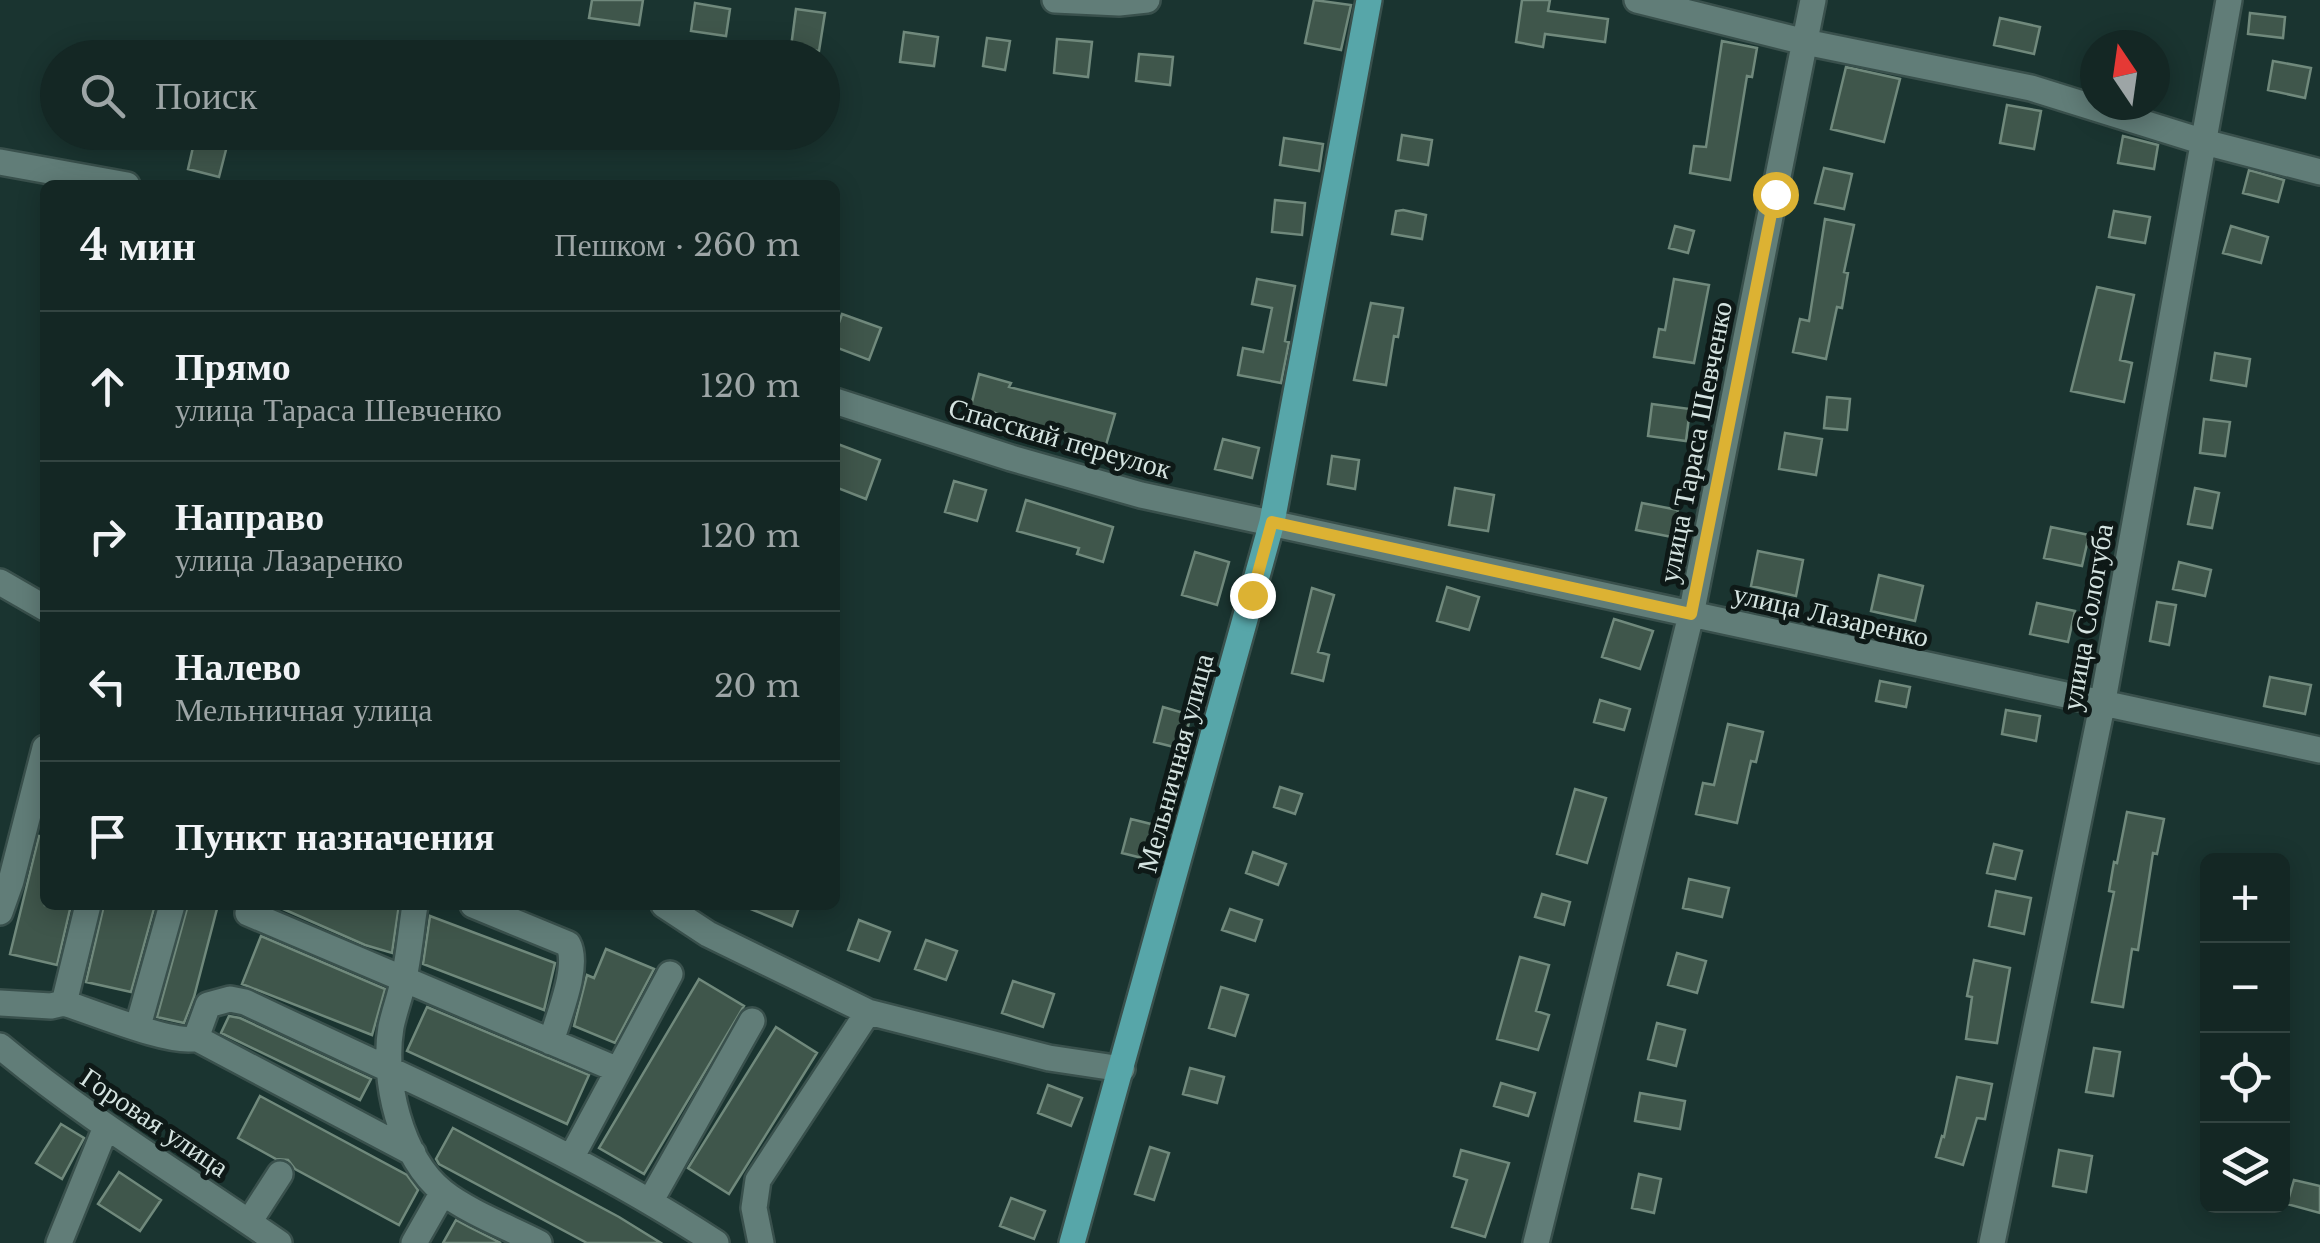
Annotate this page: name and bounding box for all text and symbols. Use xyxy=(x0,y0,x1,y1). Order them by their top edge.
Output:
north arrow xyxy=(2080,30,2170,120)
search box xyxy=(40,40,840,150)
icon: search xyxy=(75,68,130,123)
text: Поиск xyxy=(155,72,257,119)
route start xyxy=(1753,172,1799,218)
text: 4 мин xyxy=(80,219,196,271)
text: Пешком · 260 m xyxy=(554,225,800,265)
street label: улица Тараса Шевченко xyxy=(1651,298,1740,586)
text: Прямо xyxy=(175,343,291,390)
icon: ahead xyxy=(80,359,135,414)
text: 120 m xyxy=(700,366,800,406)
text: улица Тараса Шевченко xyxy=(175,390,502,430)
street label: Спасский переулок xyxy=(944,390,1176,487)
text: Направо xyxy=(175,493,324,540)
icon: right xyxy=(80,509,135,564)
text: 120 m xyxy=(700,516,800,556)
street label: улица Сологуба xyxy=(2054,520,2121,713)
text: улица Лазаренко xyxy=(175,540,403,580)
route end xyxy=(1230,573,1276,619)
street label: улица Лазаренко xyxy=(1730,576,1932,655)
text: Налево xyxy=(175,643,301,690)
street label: Мельничная улица xyxy=(1129,649,1222,876)
icon: left xyxy=(80,659,135,714)
text: 20 m xyxy=(714,666,800,706)
text: Мельничная улица xyxy=(175,690,432,730)
icon: arrive xyxy=(80,809,135,864)
text: Пункт назначения xyxy=(175,813,494,860)
map controls xyxy=(2200,853,2290,1213)
button: + xyxy=(2200,853,2290,943)
button: − xyxy=(2200,943,2290,1033)
button: locate xyxy=(2200,1033,2290,1123)
street label: Горовая улица xyxy=(74,1060,236,1185)
button: layers xyxy=(2200,1123,2290,1213)

